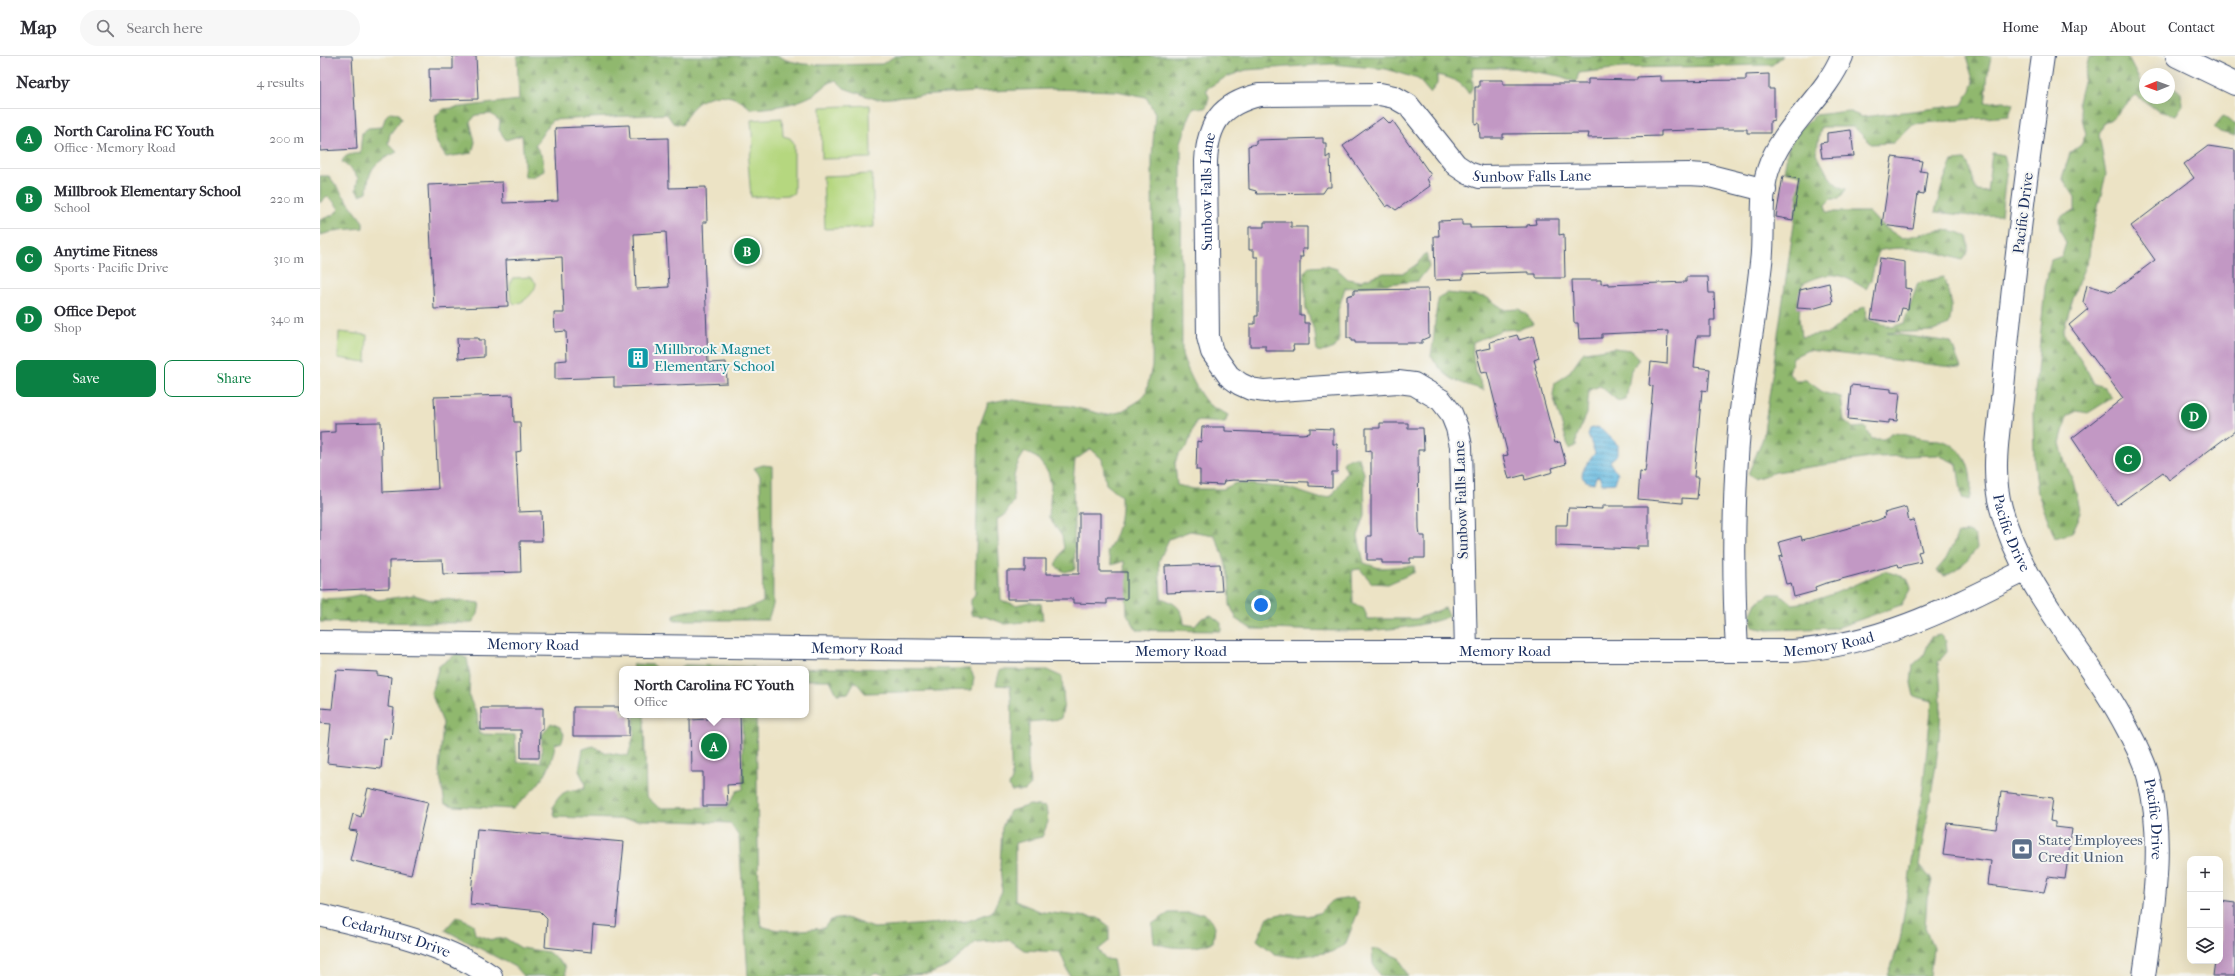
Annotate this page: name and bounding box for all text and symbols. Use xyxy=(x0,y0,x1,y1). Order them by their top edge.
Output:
search box xyxy=(80,10,360,46)
text: Map xyxy=(20,17,56,39)
icon: search xyxy=(94,17,116,39)
text: Search here xyxy=(126,19,203,37)
text: Home xyxy=(2002,19,2039,36)
text: Map xyxy=(2061,19,2088,36)
text: About xyxy=(2110,19,2146,36)
text: Contact xyxy=(2168,19,2215,36)
north arrow xyxy=(2139,68,2175,104)
text: Nearby xyxy=(16,72,70,92)
text: 4 results xyxy=(257,75,304,90)
text: North Carolina FC Youth xyxy=(54,122,214,140)
street label: Sunbow Falls Lane xyxy=(1197,130,1219,251)
text: A xyxy=(25,131,33,146)
text: 200 m xyxy=(269,131,304,146)
text: Office · Memory Road xyxy=(54,140,176,155)
street label: Sunbow Falls Lane xyxy=(1470,166,1592,186)
street label: Pacific Drive xyxy=(2009,171,2037,255)
text: Millbrook Elementary School xyxy=(54,182,241,200)
text: B xyxy=(25,191,33,206)
text: 220 m xyxy=(270,191,304,206)
text: School xyxy=(54,200,90,215)
pin: B xyxy=(734,236,760,266)
text: Anytime Fitness xyxy=(54,242,158,260)
text: C xyxy=(25,251,33,266)
text: 310 m xyxy=(273,251,304,266)
text: Sports · Pacific Drive xyxy=(54,260,168,275)
text: Office Depot xyxy=(54,302,136,320)
text: D xyxy=(24,311,34,326)
text: 340 m xyxy=(270,311,304,326)
text: Shop xyxy=(54,320,82,335)
place label: Millbrook Magnet Elementary School xyxy=(654,340,775,375)
building icon: Millbrook Magnet Elementary School xyxy=(625,345,651,371)
button: Save xyxy=(16,360,156,397)
button: Share xyxy=(164,360,304,397)
pin: D xyxy=(2181,401,2207,431)
street label: Sunbow Falls Lane xyxy=(1450,440,1472,559)
pin: C xyxy=(2115,444,2141,474)
street label: Pacific Drive xyxy=(1989,492,2035,575)
your location xyxy=(1251,595,1271,615)
street label: Memory Road xyxy=(1783,627,1877,660)
street label: Memory Road xyxy=(487,635,580,654)
street label: Memory Road xyxy=(811,639,904,658)
street label: Memory Road xyxy=(1135,642,1228,660)
street label: Memory Road xyxy=(1459,642,1552,660)
popup xyxy=(619,666,809,718)
text: North Carolina FC Youth xyxy=(634,676,794,694)
text: Office xyxy=(634,694,668,709)
pin: A xyxy=(701,731,727,761)
street label: Pacific Drive xyxy=(2140,777,2166,861)
place label: State Employees Credit Union xyxy=(2038,831,2143,866)
bank icon: State Employees Credit Union xyxy=(2009,836,2035,862)
map controls xyxy=(2187,856,2223,964)
button: + xyxy=(2187,856,2223,892)
button: − xyxy=(2187,892,2223,928)
street label: Cedarhurst Drive xyxy=(340,912,454,962)
button: layers xyxy=(2187,928,2223,964)

